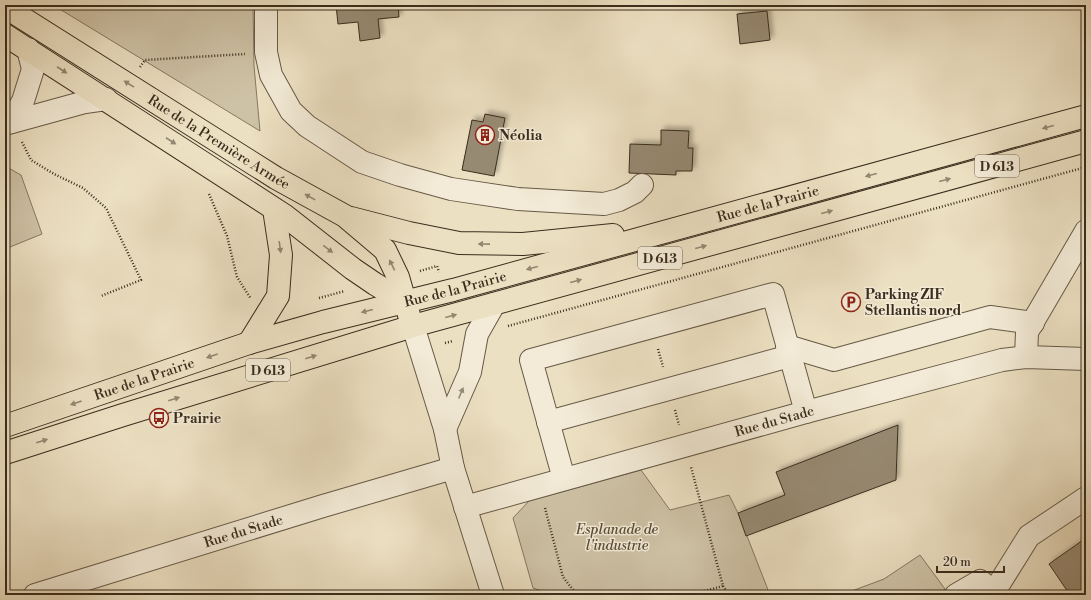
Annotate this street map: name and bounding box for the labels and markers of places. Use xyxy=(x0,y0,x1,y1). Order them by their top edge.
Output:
building icon: Néolia xyxy=(474,124,496,146)
place label: Néolia xyxy=(499,127,543,145)
place label: Parking ZIF Stellantis nord xyxy=(865,286,962,320)
parking icon: Parking ZIF Stellantis nord xyxy=(840,291,862,313)
bus stop icon: Prairie xyxy=(148,407,170,429)
place label: Prairie xyxy=(173,410,222,428)

